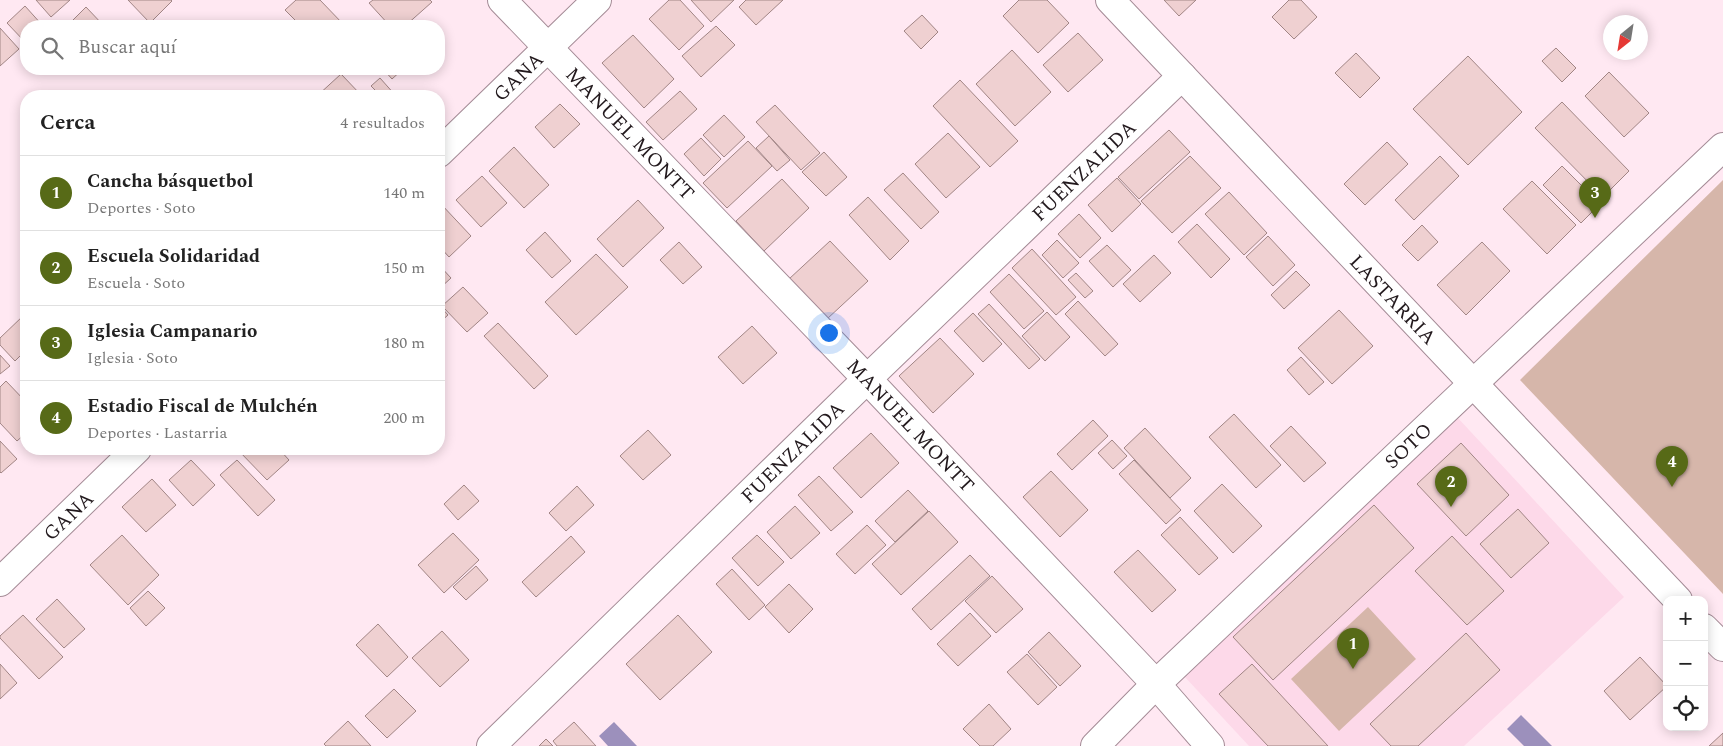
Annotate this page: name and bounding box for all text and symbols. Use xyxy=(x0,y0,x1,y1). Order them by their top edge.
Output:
north arrow xyxy=(1603,15,1648,60)
search box xyxy=(20,20,445,75)
text: Buscar aquí xyxy=(78,33,177,62)
icon: search xyxy=(38,34,66,62)
street label: GANA xyxy=(487,45,551,109)
street label: MANUEL MONTT xyxy=(558,60,701,207)
text: Cerca xyxy=(40,107,95,139)
text: 4 resultados xyxy=(340,111,425,135)
street label: FUENZALIDA xyxy=(1025,114,1144,229)
text: Cancha básquetbol xyxy=(87,167,253,196)
pin: 3 xyxy=(1579,177,1611,218)
text: 1 xyxy=(52,181,60,205)
text: 140 m xyxy=(383,181,425,205)
text: Deportes · Soto xyxy=(87,196,195,220)
text: Escuela Solidaridad xyxy=(87,242,260,271)
street label: LASTARRIA xyxy=(1342,248,1443,352)
text: 2 xyxy=(52,256,60,280)
text: 150 m xyxy=(383,256,425,280)
text: Escuela · Soto xyxy=(87,271,185,295)
text: Iglesia Campanario xyxy=(87,317,257,346)
your location xyxy=(816,320,842,346)
text: 3 xyxy=(52,331,60,355)
text: 180 m xyxy=(383,331,425,355)
text: Iglesia · Soto xyxy=(87,346,178,370)
street label: MANUEL MONTT xyxy=(839,352,981,500)
text: Estadio Fiscal de Mulchén xyxy=(87,392,318,421)
street label: FUENZALIDA xyxy=(734,395,852,511)
text: 4 xyxy=(52,406,60,430)
text: 200 m xyxy=(383,406,425,430)
street label: SOTO xyxy=(1378,416,1439,476)
text: Deportes · Lastarria xyxy=(87,421,227,445)
pin: 4 xyxy=(1656,446,1688,487)
pin: 2 xyxy=(1435,466,1467,507)
street label: GANA xyxy=(37,485,101,548)
map controls xyxy=(1663,596,1708,731)
button: + xyxy=(1663,596,1708,641)
pin: 1 xyxy=(1337,628,1369,669)
button: − xyxy=(1663,641,1708,686)
button: locate xyxy=(1663,686,1708,731)

